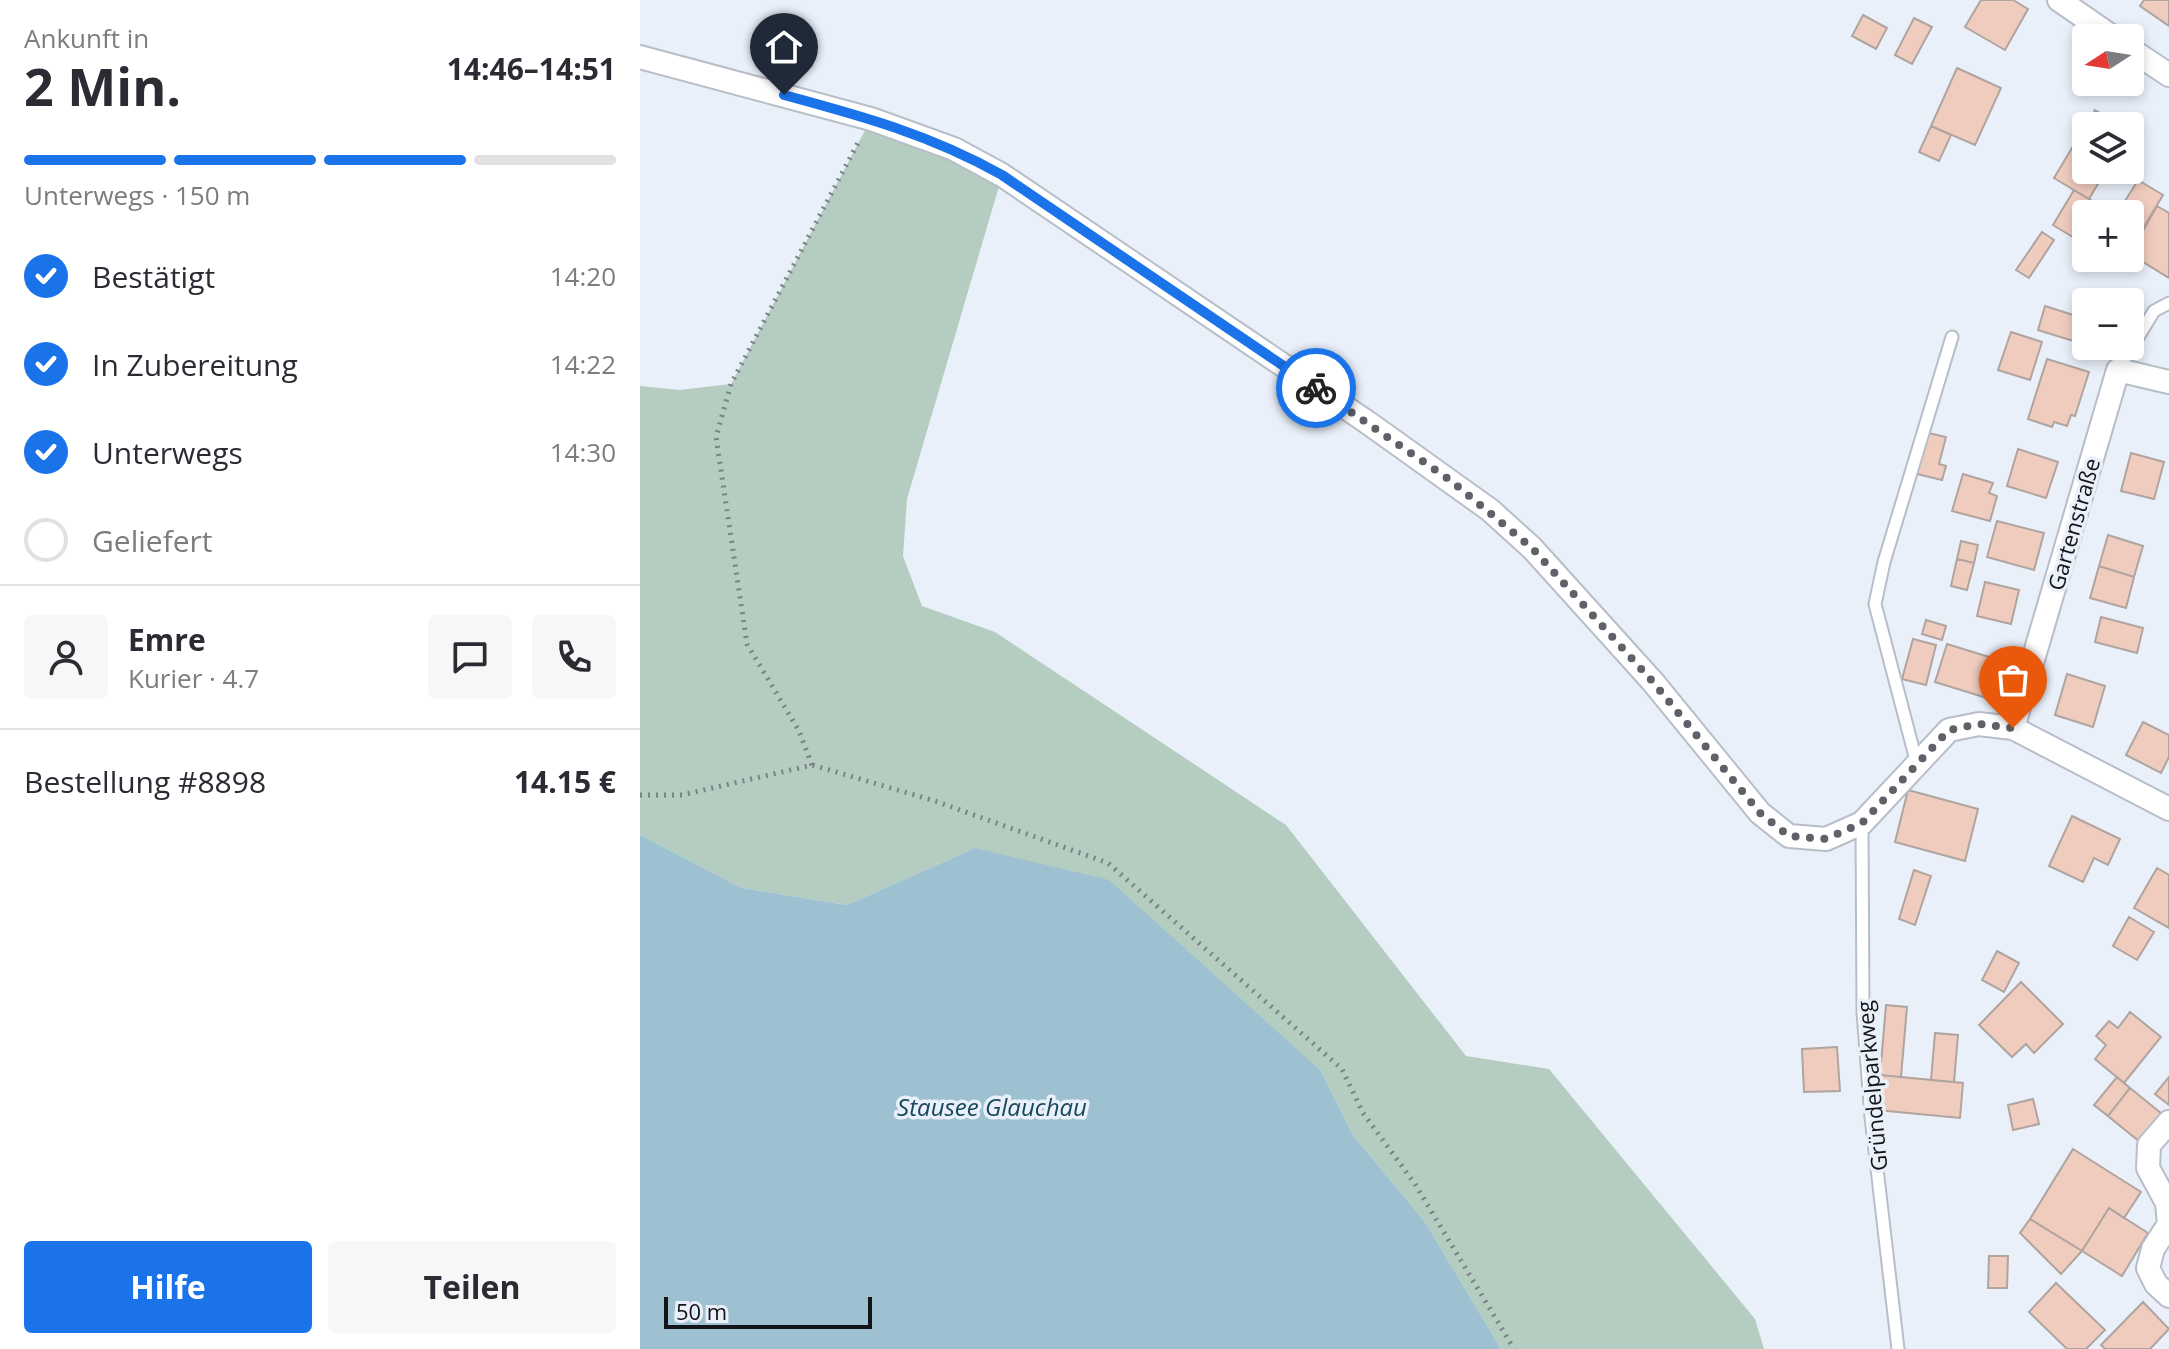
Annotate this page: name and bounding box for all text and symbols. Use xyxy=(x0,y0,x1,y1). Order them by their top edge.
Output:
pin xyxy=(750,13,818,95)
text: Ankunft in xyxy=(24,20,149,56)
north arrow xyxy=(2072,24,2144,96)
map controls xyxy=(2072,24,2144,360)
icon: home xyxy=(762,25,806,69)
text: 14:46–14:51 xyxy=(447,48,616,89)
text: 2 Min. xyxy=(24,50,181,121)
button: layers xyxy=(2072,112,2144,184)
text: Unterwegs · 150 m xyxy=(24,177,250,213)
button: + xyxy=(2072,200,2144,272)
icon: check xyxy=(24,254,68,298)
text: Bestätigt xyxy=(92,256,215,297)
text: 14:20 xyxy=(550,258,616,294)
button: − xyxy=(2072,288,2144,360)
icon: check xyxy=(24,342,68,386)
text: In Zubereitung xyxy=(92,344,298,385)
text: 14:22 xyxy=(550,346,616,382)
courier xyxy=(1276,348,1356,428)
icon: bike xyxy=(1294,366,1338,410)
icon: check xyxy=(24,430,68,474)
text: Unterwegs xyxy=(92,432,243,473)
text: 14:30 xyxy=(550,434,616,470)
street label: Gartenstraße xyxy=(2040,454,2106,594)
text: Geliefert xyxy=(92,520,213,561)
button: person xyxy=(24,615,108,699)
button: chat xyxy=(428,615,512,699)
button: phone xyxy=(532,615,616,699)
text: Emre xyxy=(128,619,206,660)
pin xyxy=(1979,646,2047,728)
icon: bag xyxy=(1991,658,2035,702)
text: Kurier · 4.7 xyxy=(128,660,259,696)
text: Bestellung #8898 xyxy=(24,761,266,802)
text: 14.15 € xyxy=(514,761,616,802)
street label: Gründelparkweg xyxy=(1849,1000,1893,1172)
water label: Stausee Glauchau xyxy=(897,1090,1087,1123)
button: Hilfe xyxy=(24,1241,312,1333)
button: Teilen xyxy=(328,1241,616,1333)
scale bar xyxy=(664,1293,872,1329)
text: 50 m xyxy=(676,1296,727,1326)

